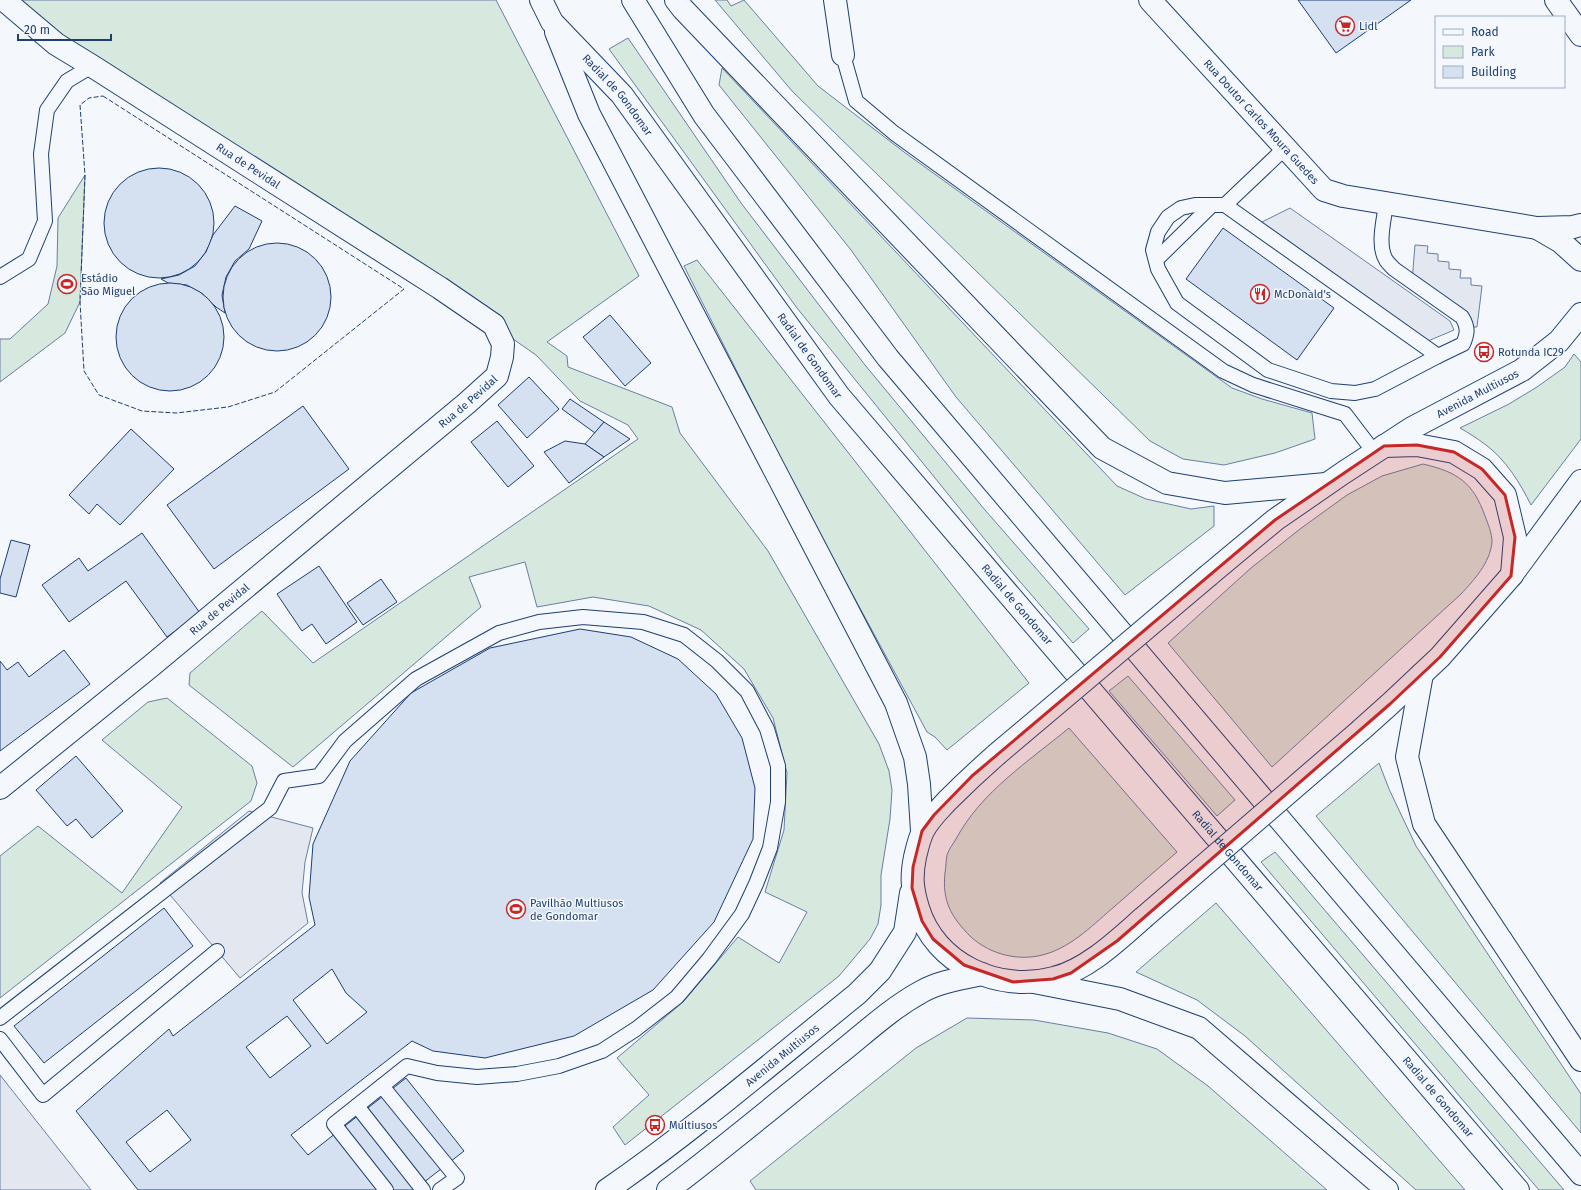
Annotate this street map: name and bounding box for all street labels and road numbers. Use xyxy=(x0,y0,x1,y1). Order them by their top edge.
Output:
street label: Radial de Gondomar xyxy=(580,52,656,139)
street label: Rua Doutor Carlos Moura Guedes xyxy=(1201,57,1322,187)
street label: Rua de Pevidal xyxy=(214,140,282,192)
street label: Radial de Gondomar xyxy=(775,310,845,401)
street label: Avenida Multiusos xyxy=(1434,366,1521,420)
street label: Rua de Pevidal xyxy=(436,372,500,430)
street label: Radial de Gondomar xyxy=(979,561,1056,648)
street label: Rua de Pevidal xyxy=(187,581,252,638)
street label: Radial de Gondomar xyxy=(1190,808,1266,894)
street label: Avenida Multiusos xyxy=(743,1021,822,1089)
street label: Radial de Gondomar xyxy=(1400,1054,1477,1141)

